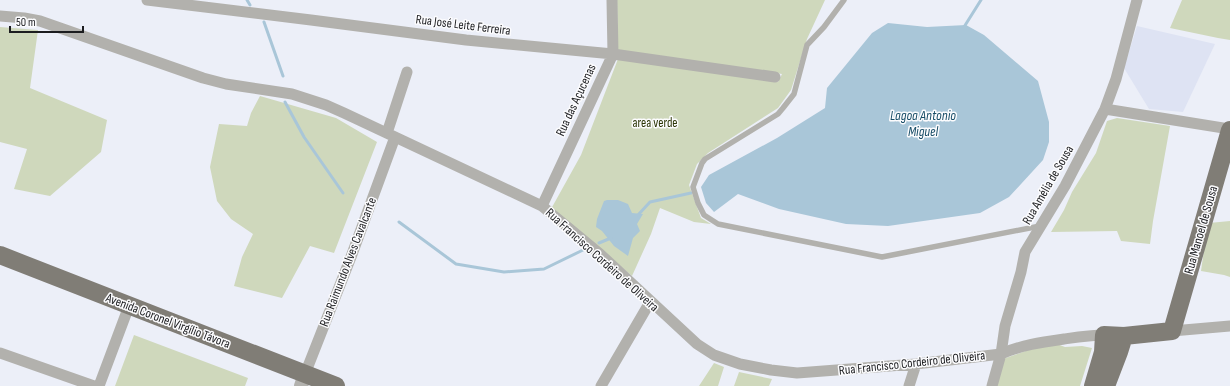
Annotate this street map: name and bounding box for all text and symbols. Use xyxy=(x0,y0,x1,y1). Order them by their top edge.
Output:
scale bar xyxy=(10,8,83,34)
street label: Rua José Leite Ferreira xyxy=(415,11,511,39)
text: 50 m xyxy=(16,15,36,30)
street label: Rua das Açucenas xyxy=(552,61,600,139)
water label: Lagoa Antonio Miguel xyxy=(890,107,956,140)
park label: area verde xyxy=(632,115,678,131)
street label: Rua Amélia de Sousa xyxy=(1019,143,1077,227)
street label: Rua Manoel de Sousa xyxy=(1181,184,1221,276)
street label: Rua Raimundo Alves Cavalcante xyxy=(316,195,380,329)
street label: Rua Francisco Cordeiro de Oliveira xyxy=(542,205,662,315)
street label: Avenida Coronel Virgílio Távora xyxy=(103,290,232,352)
street label: Rua Francisco Cordeiro de Oliveira xyxy=(838,347,986,379)

